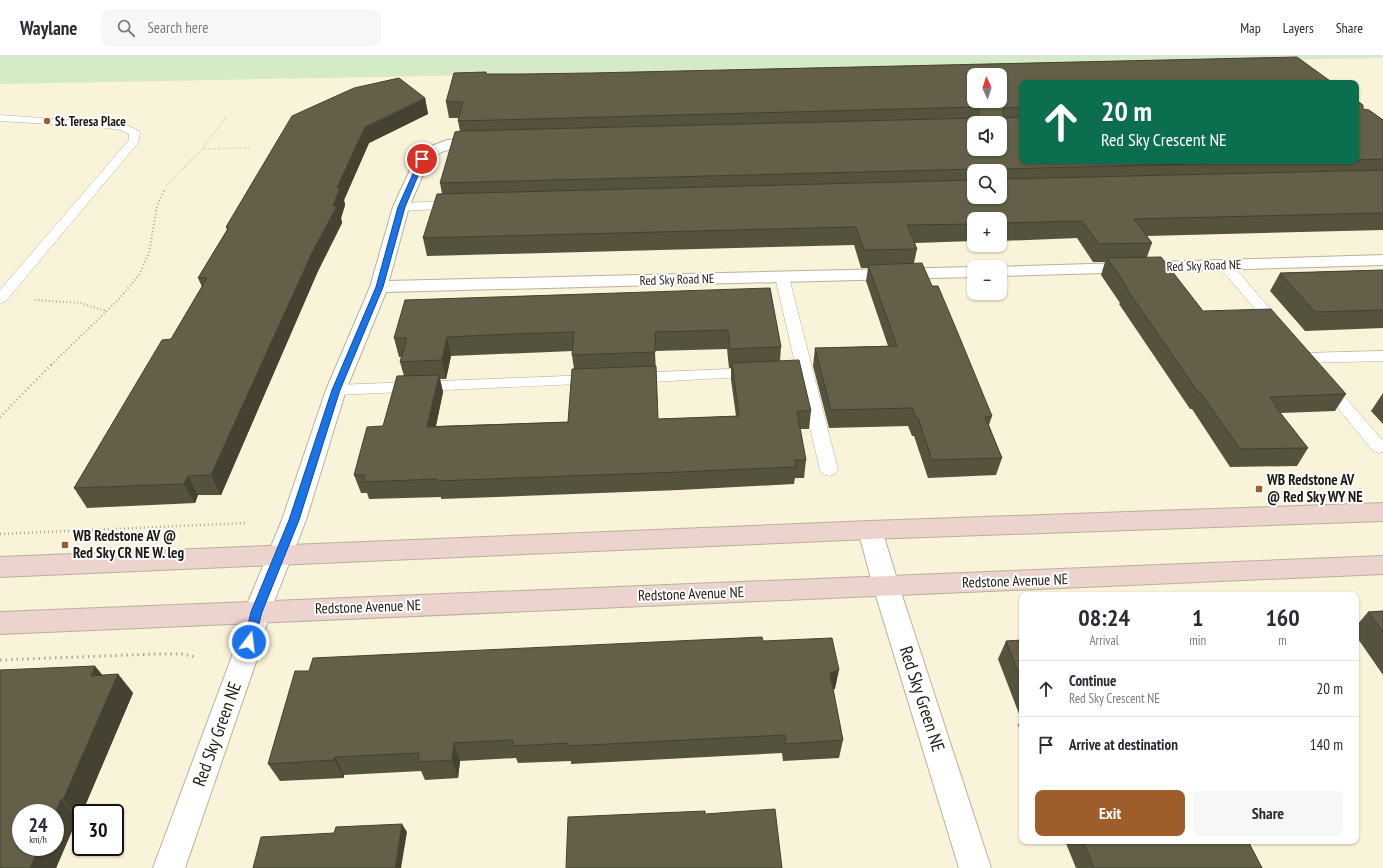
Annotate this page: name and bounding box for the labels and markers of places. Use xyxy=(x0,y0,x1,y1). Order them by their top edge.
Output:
place label: St. Teresa Place xyxy=(55,113,126,130)
marker: St. Teresa Place xyxy=(42,116,52,126)
pin xyxy=(405,142,439,176)
place label: WB Redstone AV @ Red Sky WY NE xyxy=(1266,470,1363,506)
marker: WB Redstone AV @ Red Sky WY NE xyxy=(1254,484,1264,494)
place label: WB Redstone AV @ Red Sky CR NE W. leg xyxy=(72,526,184,562)
marker: WB Redstone AV @ Red Sky CR NE W. leg xyxy=(60,540,70,550)

